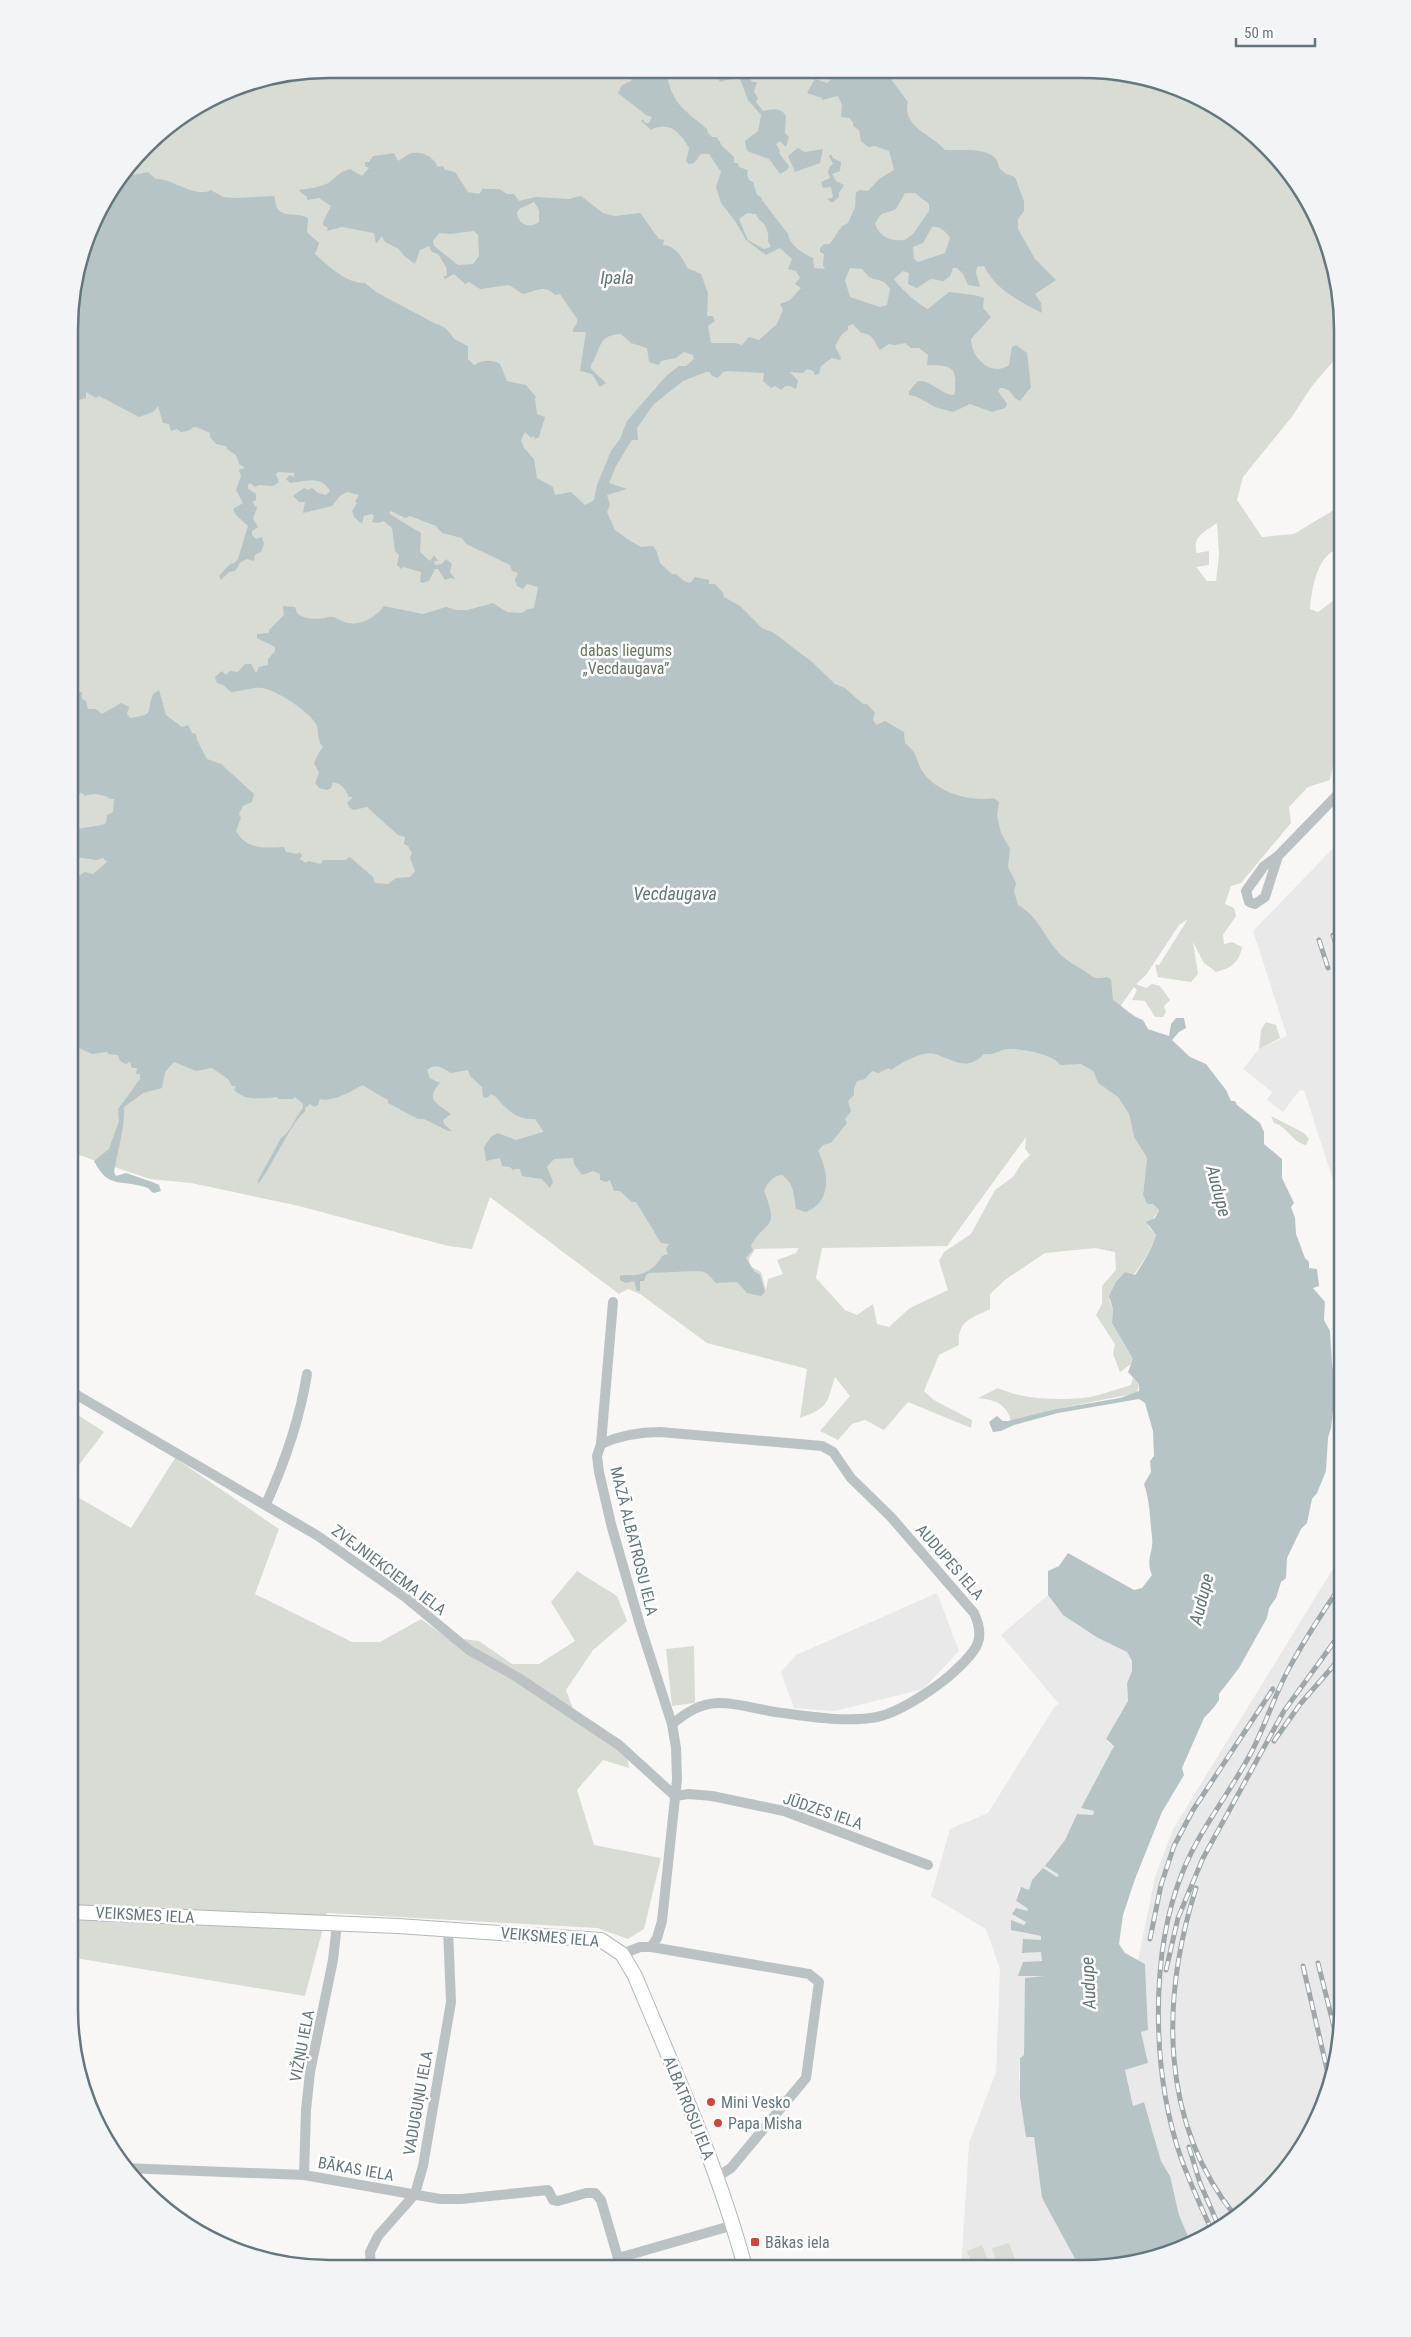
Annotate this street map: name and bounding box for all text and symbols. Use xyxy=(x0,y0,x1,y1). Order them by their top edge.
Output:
scale bar xyxy=(1236,15,1315,47)
text: 50 m xyxy=(1244,24,1274,42)
water label: Ipala xyxy=(600,267,634,288)
park label: dabas liegums „Vecdaugava” xyxy=(580,641,672,678)
water label: Vecdaugava xyxy=(633,883,717,904)
water label: Audupe xyxy=(1202,1162,1236,1219)
street label: MAZĀ ALBATROSU IELA xyxy=(606,1465,662,1617)
street label: AUDUPES IELA xyxy=(912,1520,988,1604)
street label: ZVEJNIEKCIEMA IELA xyxy=(328,1521,450,1619)
water label: Audupe xyxy=(1184,1571,1218,1628)
street label: JŪDZES IELA xyxy=(781,1789,865,1833)
street label: VEIKSMES IELA xyxy=(95,1903,195,1927)
street label: VEIKSMES IELA xyxy=(500,1923,600,1951)
water label: Audupe xyxy=(1076,1956,1100,2011)
street label: VIŽŅU IELA xyxy=(286,2008,319,2084)
street label: VADUGUŅU IELA xyxy=(399,2049,438,2157)
street label: ALBATROSU IELA xyxy=(660,2053,718,2163)
place label: Mini Vesko xyxy=(721,2093,791,2112)
marker: Mini Vesko xyxy=(705,2096,717,2108)
place label: Papa Misha xyxy=(728,2114,802,2133)
marker: Papa Misha xyxy=(712,2117,724,2129)
street label: BĀKAS IELA xyxy=(317,2153,395,2185)
place label: Bākas iela xyxy=(765,2233,830,2252)
marker: Bākas iela xyxy=(749,2236,761,2248)

